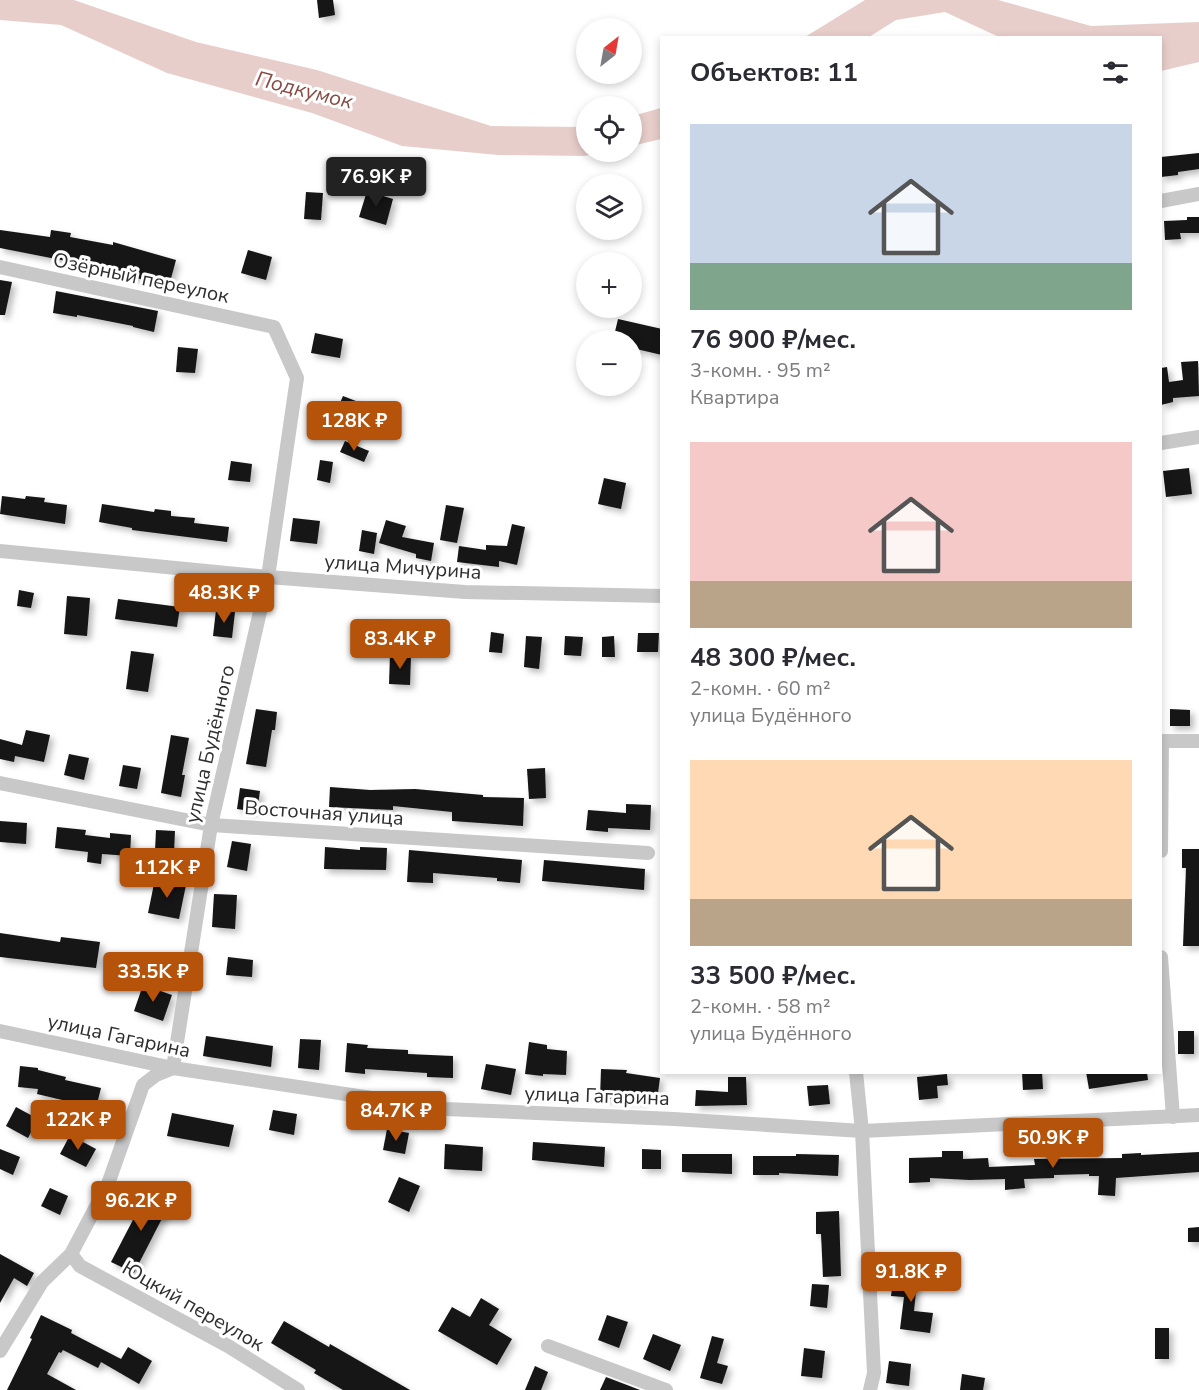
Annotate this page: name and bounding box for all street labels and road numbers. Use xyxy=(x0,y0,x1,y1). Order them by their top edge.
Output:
street label: Озёрный переулок xyxy=(50,246,232,310)
street label: улица Мичурина xyxy=(324,548,482,586)
street label: улица Будённого xyxy=(179,662,241,826)
street label: Восточная улица xyxy=(243,794,405,832)
street label: улица Гагарина xyxy=(45,1008,193,1064)
street label: улица Гагарина xyxy=(524,1080,670,1112)
street label: Юцкий переулок xyxy=(117,1254,269,1358)

